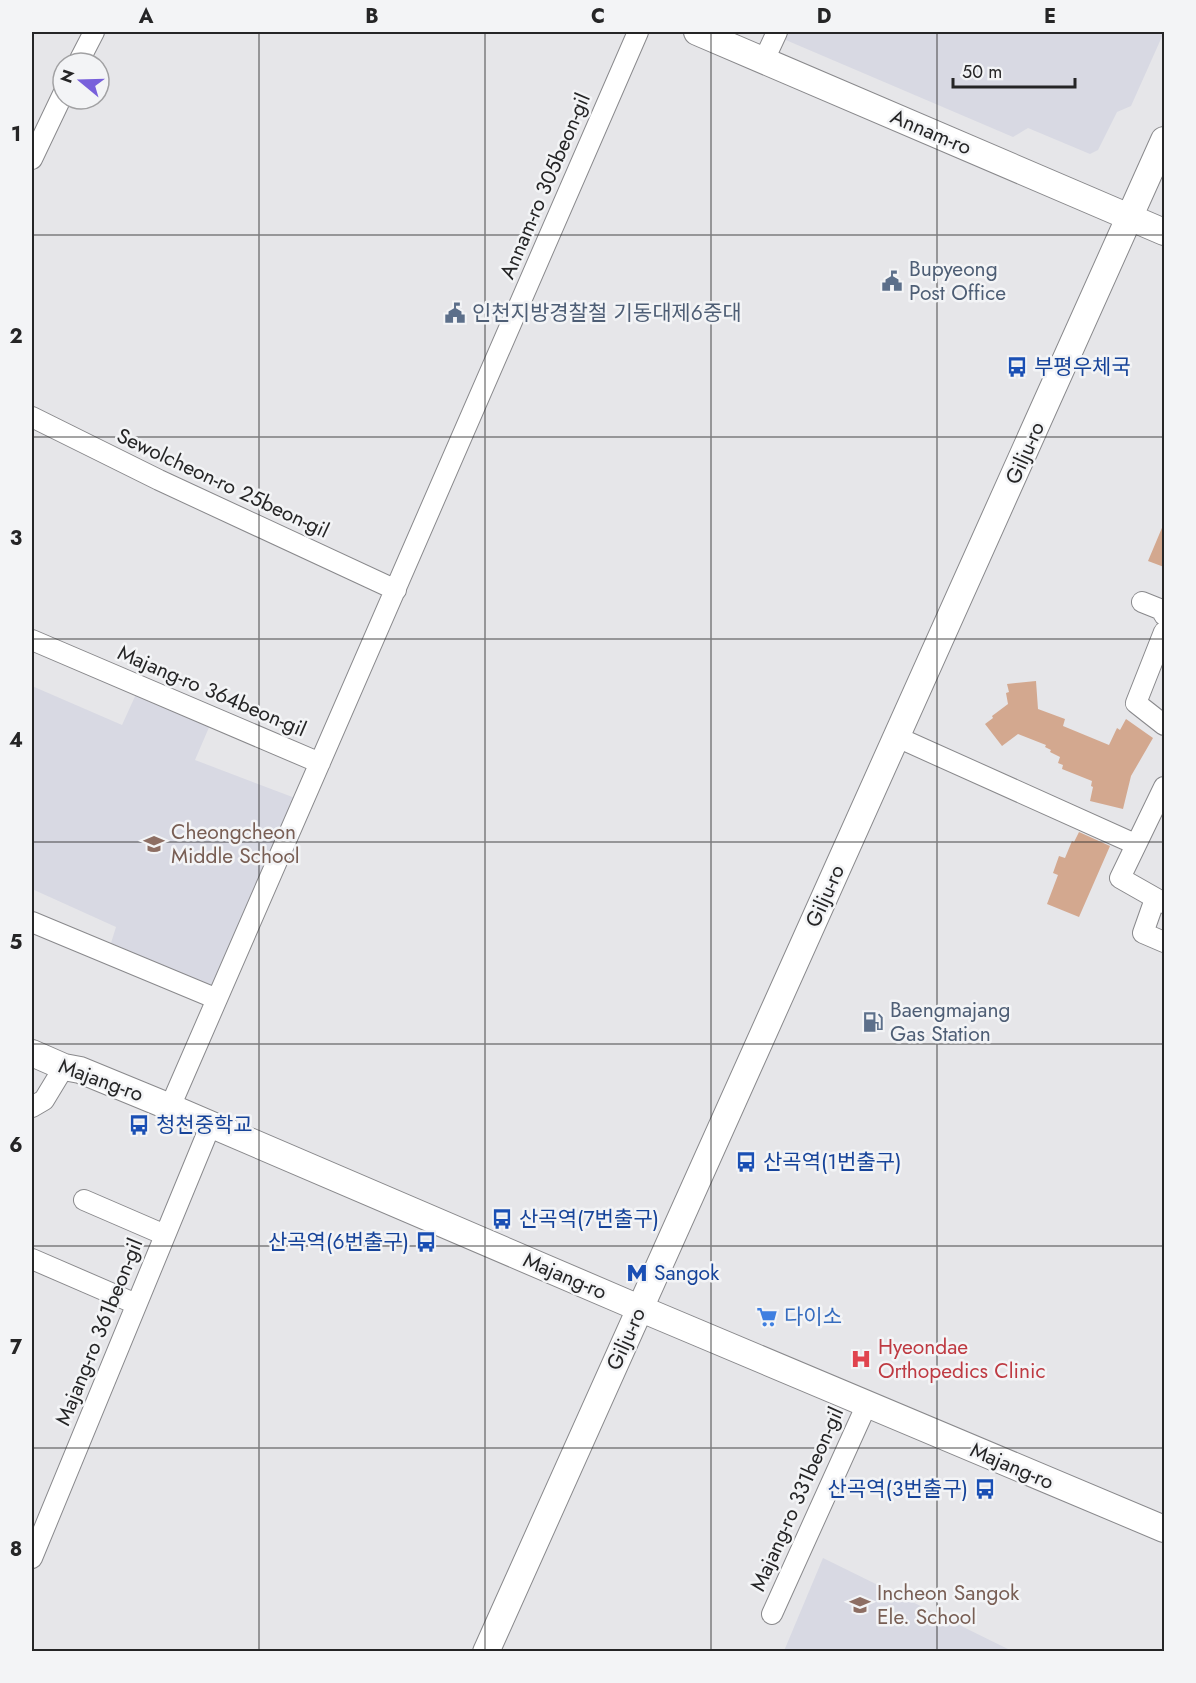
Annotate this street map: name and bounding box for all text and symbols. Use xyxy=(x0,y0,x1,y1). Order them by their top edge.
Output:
text: A xyxy=(138,2,154,31)
text: B xyxy=(365,2,379,31)
text: C xyxy=(591,2,605,31)
text: D xyxy=(817,2,831,31)
text: E xyxy=(1044,2,1056,31)
north arrow xyxy=(51,51,111,111)
scale bar xyxy=(953,51,1074,89)
text: 50 m xyxy=(962,59,1002,85)
text: N xyxy=(54,67,80,86)
street label: Annam-ro 305beon-gil xyxy=(492,88,598,284)
street label: Annam-ro xyxy=(886,102,976,162)
text: 1 xyxy=(11,120,21,149)
place label: Bupyeong Post Office xyxy=(909,254,1006,308)
public building icon: Bupyeong Post Office xyxy=(880,269,904,293)
place label: 인천지방경찰철 기동대제6중대 xyxy=(472,298,742,328)
public building icon: 인천지방경찰철 기동대제6중대 xyxy=(443,301,467,325)
text: 2 xyxy=(9,322,23,351)
place label: 부평우체국 xyxy=(1034,352,1131,382)
bus stop icon: 부평우체국 xyxy=(1005,355,1029,379)
street label: Gilju-ro xyxy=(998,417,1052,489)
street label: Sewolcheon-ro 25beon-gil xyxy=(112,420,334,546)
text: 3 xyxy=(10,524,22,553)
street label: Majang-ro 364beon-gil xyxy=(113,638,311,744)
text: 4 xyxy=(9,726,23,755)
place label: Cheongcheon Middle School xyxy=(171,817,300,871)
school or university icon: Cheongcheon Middle School xyxy=(142,832,166,856)
street label: Gilju-ro xyxy=(798,860,852,932)
text: 5 xyxy=(10,928,23,957)
place label: Baengmajang Gas Station xyxy=(890,995,1010,1049)
fuel station icon: Baengmajang Gas Station xyxy=(861,1010,885,1034)
street label: Majang-ro xyxy=(54,1051,148,1109)
place label: 청천중학교 xyxy=(156,1110,253,1140)
bus stop icon: 청천중학교 xyxy=(127,1113,151,1137)
text: 6 xyxy=(9,1131,23,1160)
place label: 산곡역(1번출구) xyxy=(763,1147,901,1177)
bus stop icon: 산곡역(1번출구) xyxy=(734,1150,758,1174)
place label: 산곡역(7번출구) xyxy=(519,1204,659,1234)
bus stop icon: 산곡역(7번출구) xyxy=(490,1207,514,1231)
place label: 산곡역(6번출구) xyxy=(268,1227,409,1257)
bus stop icon: 산곡역(6번출구) xyxy=(414,1230,438,1254)
street label: Majang-ro 361beon-gil xyxy=(48,1234,150,1430)
street label: Majang-ro xyxy=(519,1245,611,1307)
place label: Sangok xyxy=(654,1258,720,1288)
metro station icon: Sangok xyxy=(625,1261,649,1285)
place label: 다이소 xyxy=(784,1302,842,1332)
street label: Gilju-ro xyxy=(599,1303,653,1375)
supermarket icon: 다이소 xyxy=(755,1305,779,1329)
place label: Hyeondae Orthopedics Clinic xyxy=(878,1332,1046,1386)
text: 7 xyxy=(10,1333,23,1362)
hospital icon: Hyeondae Orthopedics Clinic xyxy=(849,1347,873,1371)
street label: Majang-ro 331beon-gil xyxy=(743,1402,851,1596)
street label: Majang-ro xyxy=(966,1435,1058,1497)
place label: 산곡역(3번출구) xyxy=(828,1474,968,1504)
bus stop icon: 산곡역(3번출구) xyxy=(973,1477,997,1501)
text: 8 xyxy=(10,1535,22,1564)
place label: Incheon Sangok Ele. School xyxy=(877,1578,1020,1632)
school or university icon: Incheon Sangok Ele. School xyxy=(848,1593,872,1617)

